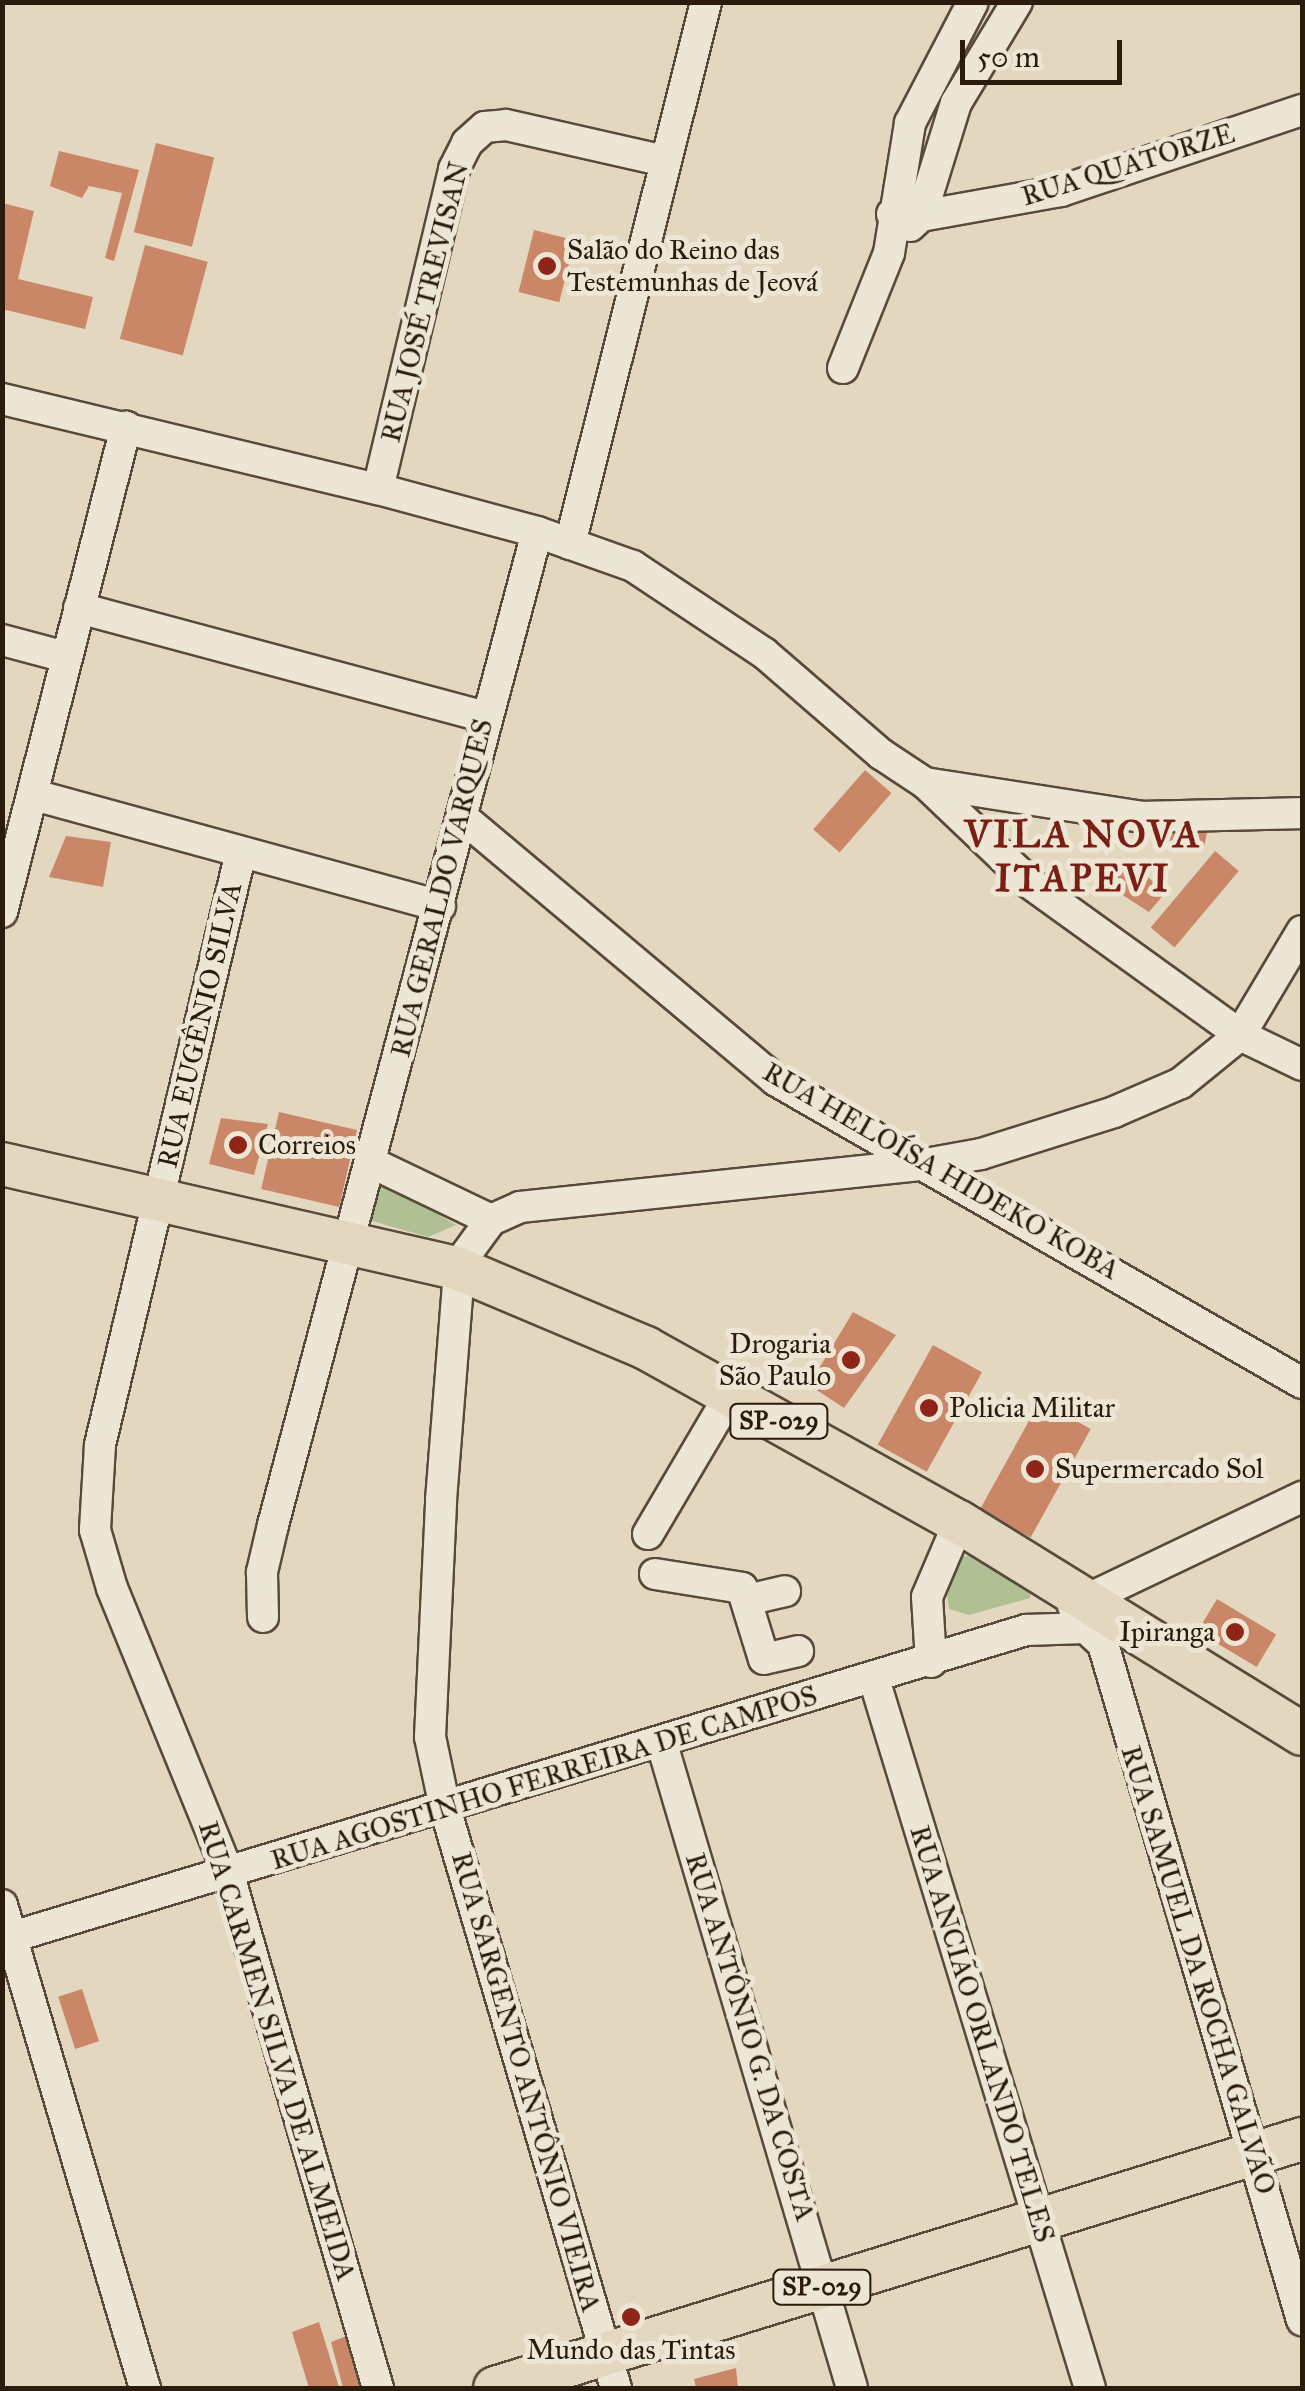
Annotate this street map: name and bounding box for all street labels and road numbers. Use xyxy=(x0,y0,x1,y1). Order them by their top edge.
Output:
street label: RUA QUATORZE xyxy=(1017,117,1239,213)
street label: RUA JOSÉ TREVISAN xyxy=(374,158,476,446)
street label: RUA GERALDO VARQUES xyxy=(384,715,500,1061)
street label: RUA EUGÊNIO SILVA xyxy=(151,879,249,1171)
street label: RUA HELOÍSA HIDEKO KOBA xyxy=(757,1055,1125,1287)
road number: SP-029 xyxy=(729,1401,829,1441)
street label: RUA AGOSTINHO FERREIRA DE CAMPOS xyxy=(267,1679,821,1877)
street label: RUA SAMUEL DA ROCHA GALVÃO xyxy=(1114,1742,1282,2198)
street label: RUA CARMEN SILVA DE ALMEIDA xyxy=(191,1817,363,2285)
street label: RUA ANCIÃO ORLANDO TELES xyxy=(902,1821,1062,2247)
street label: RUA SARGENTO ANTÔNIO VIEIRA xyxy=(444,1848,608,2316)
street label: RUA ANTÔNIO G. DA COSTA xyxy=(678,1849,822,2225)
road number: SP-029 xyxy=(772,2267,872,2307)

